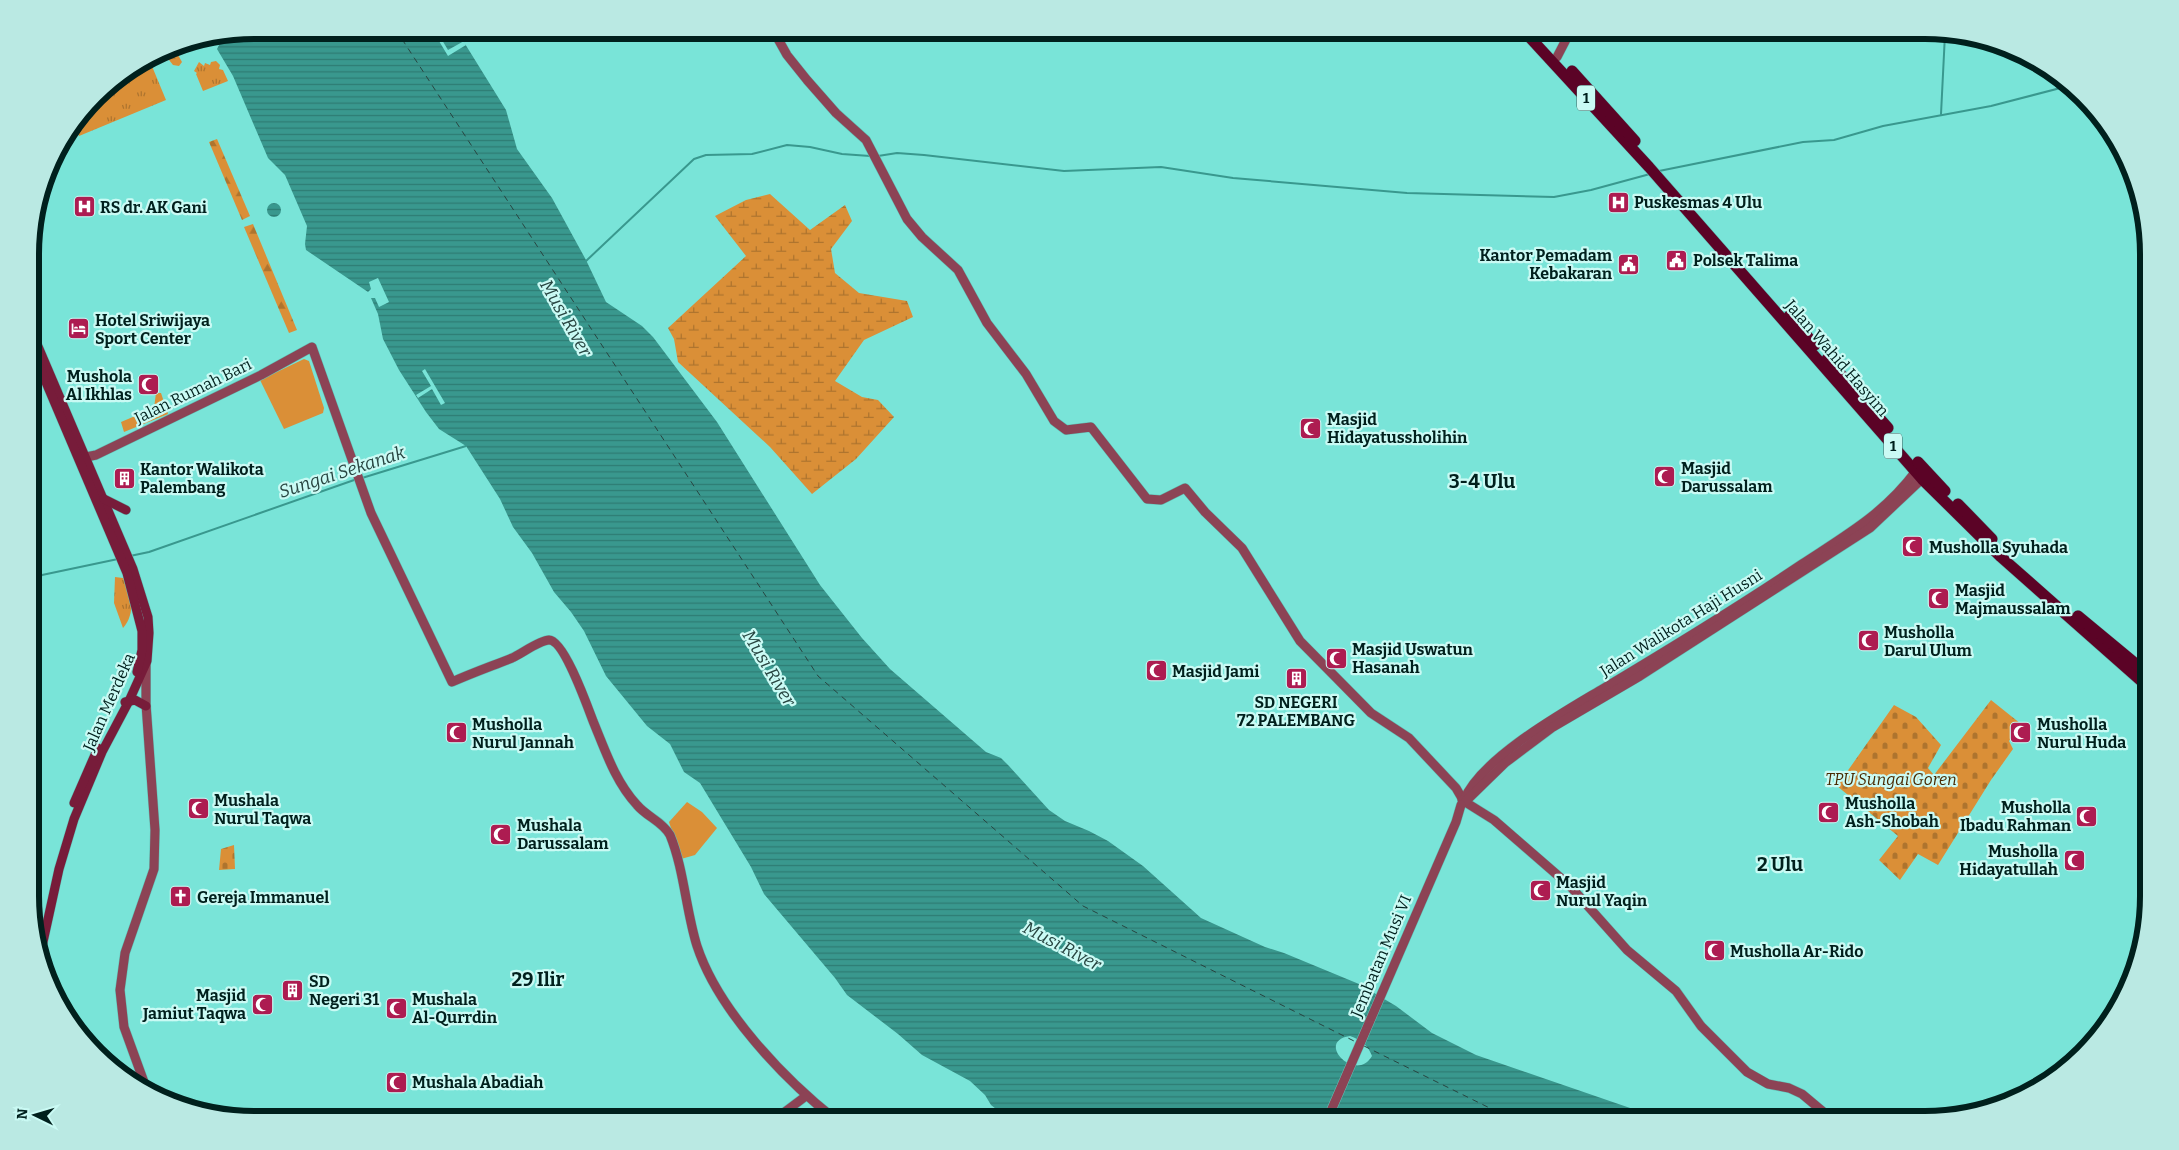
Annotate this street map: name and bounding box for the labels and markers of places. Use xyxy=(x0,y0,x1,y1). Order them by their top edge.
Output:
hospital icon: Puskesmas 4 Ulu xyxy=(1606,190,1630,214)
place label: Puskesmas 4 Ulu xyxy=(1634,193,1762,212)
hospital icon: RS dr. AK Gani xyxy=(72,195,96,219)
place label: RS dr. AK Gani xyxy=(100,198,207,217)
place label: Kantor Pemadam Kebakaran xyxy=(1480,246,1613,283)
public building icon: Polsek Talima xyxy=(1665,248,1689,272)
place label: Polsek Talima xyxy=(1693,251,1798,270)
public building icon: Kantor Pemadam Kebakaran xyxy=(1616,252,1640,276)
place label: Hotel Sriwijaya Sport Center xyxy=(95,311,210,348)
hotel icon: Hotel Sriwijaya Sport Center xyxy=(67,317,91,341)
place label: Mushola Al Ikhlas xyxy=(66,367,132,404)
mosque icon: Mushola Al Ikhlas xyxy=(136,373,160,397)
place label: Masjid Hidayatussholihin xyxy=(1327,410,1468,447)
mosque icon: Masjid Hidayatussholihin xyxy=(1299,416,1323,440)
place label: Masjid Darussalam xyxy=(1681,459,1773,496)
place label: Kantor Walikota Palembang xyxy=(140,460,264,497)
mosque icon: Masjid Darussalam xyxy=(1653,465,1677,489)
building icon: Kantor Walikota Palembang xyxy=(112,466,136,490)
mosque icon: Musholla Syuhada xyxy=(1901,535,1925,559)
place label: Musholla Syuhada xyxy=(1929,538,2068,557)
place label: Masjid Majmaussalam xyxy=(1955,581,2071,618)
mosque icon: Masjid Majmaussalam xyxy=(1927,587,1951,611)
place label: Musholla Darul Ulum xyxy=(1884,623,1973,660)
mosque icon: Musholla Darul Ulum xyxy=(1856,629,1880,653)
place label: Masjid Uswatun Hasanah xyxy=(1352,640,1474,677)
mosque icon: Masjid Uswatun Hasanah xyxy=(1324,646,1348,670)
mosque icon: Masjid Jami xyxy=(1144,659,1168,683)
place label: Masjid Jami xyxy=(1172,662,1259,681)
building icon: SD NEGERI 72 PALEMBANG xyxy=(1284,666,1308,690)
place label: SD NEGERI 72 PALEMBANG xyxy=(1237,693,1355,730)
place label: Musholla Nurul Jannah xyxy=(472,715,574,752)
place label: Musholla Nurul Huda xyxy=(2037,715,2126,752)
mosque icon: Musholla Nurul Jannah xyxy=(444,721,468,745)
mosque icon: Musholla Nurul Huda xyxy=(2009,721,2033,745)
place label: Mushala Nurul Taqwa xyxy=(214,791,311,828)
place label: Musholla Ash-Shobah xyxy=(1845,794,1939,831)
mosque icon: Mushala Nurul Taqwa xyxy=(186,797,210,821)
place label: Musholla Ibadu Rahman xyxy=(1960,798,2072,835)
mosque icon: Musholla Ash-Shobah xyxy=(1817,800,1841,824)
mosque icon: Musholla Ibadu Rahman xyxy=(2075,804,2099,828)
place label: Mushala Darussalam xyxy=(517,816,609,853)
mosque icon: Mushala Darussalam xyxy=(489,822,513,846)
place label: Musholla Hidayatullah xyxy=(1959,842,2058,879)
mosque icon: Musholla Hidayatullah xyxy=(2062,848,2086,872)
place label: Masjid Nurul Yaqin xyxy=(1556,873,1648,910)
mosque icon: Masjid Nurul Yaqin xyxy=(1528,879,1552,903)
church icon: Gereja Immanuel xyxy=(169,885,193,909)
place label: Gereja Immanuel xyxy=(197,888,329,907)
mosque icon: Musholla Ar-Rido xyxy=(1702,939,1726,963)
place label: Musholla Ar-Rido xyxy=(1730,942,1863,961)
place label: SD Negeri 31 xyxy=(309,972,379,1009)
building icon: SD Negeri 31 xyxy=(281,978,305,1002)
place label: Masjid Jamiut Taqwa xyxy=(142,986,246,1023)
place label: Mushala Al-Qurrdin xyxy=(412,990,498,1027)
mosque icon: Masjid Jamiut Taqwa xyxy=(250,992,274,1016)
mosque icon: Mushala Al-Qurrdin xyxy=(384,996,408,1020)
mosque icon: Mushala Abadiah xyxy=(384,1070,408,1094)
place label: Mushala Abadiah xyxy=(412,1073,543,1092)

